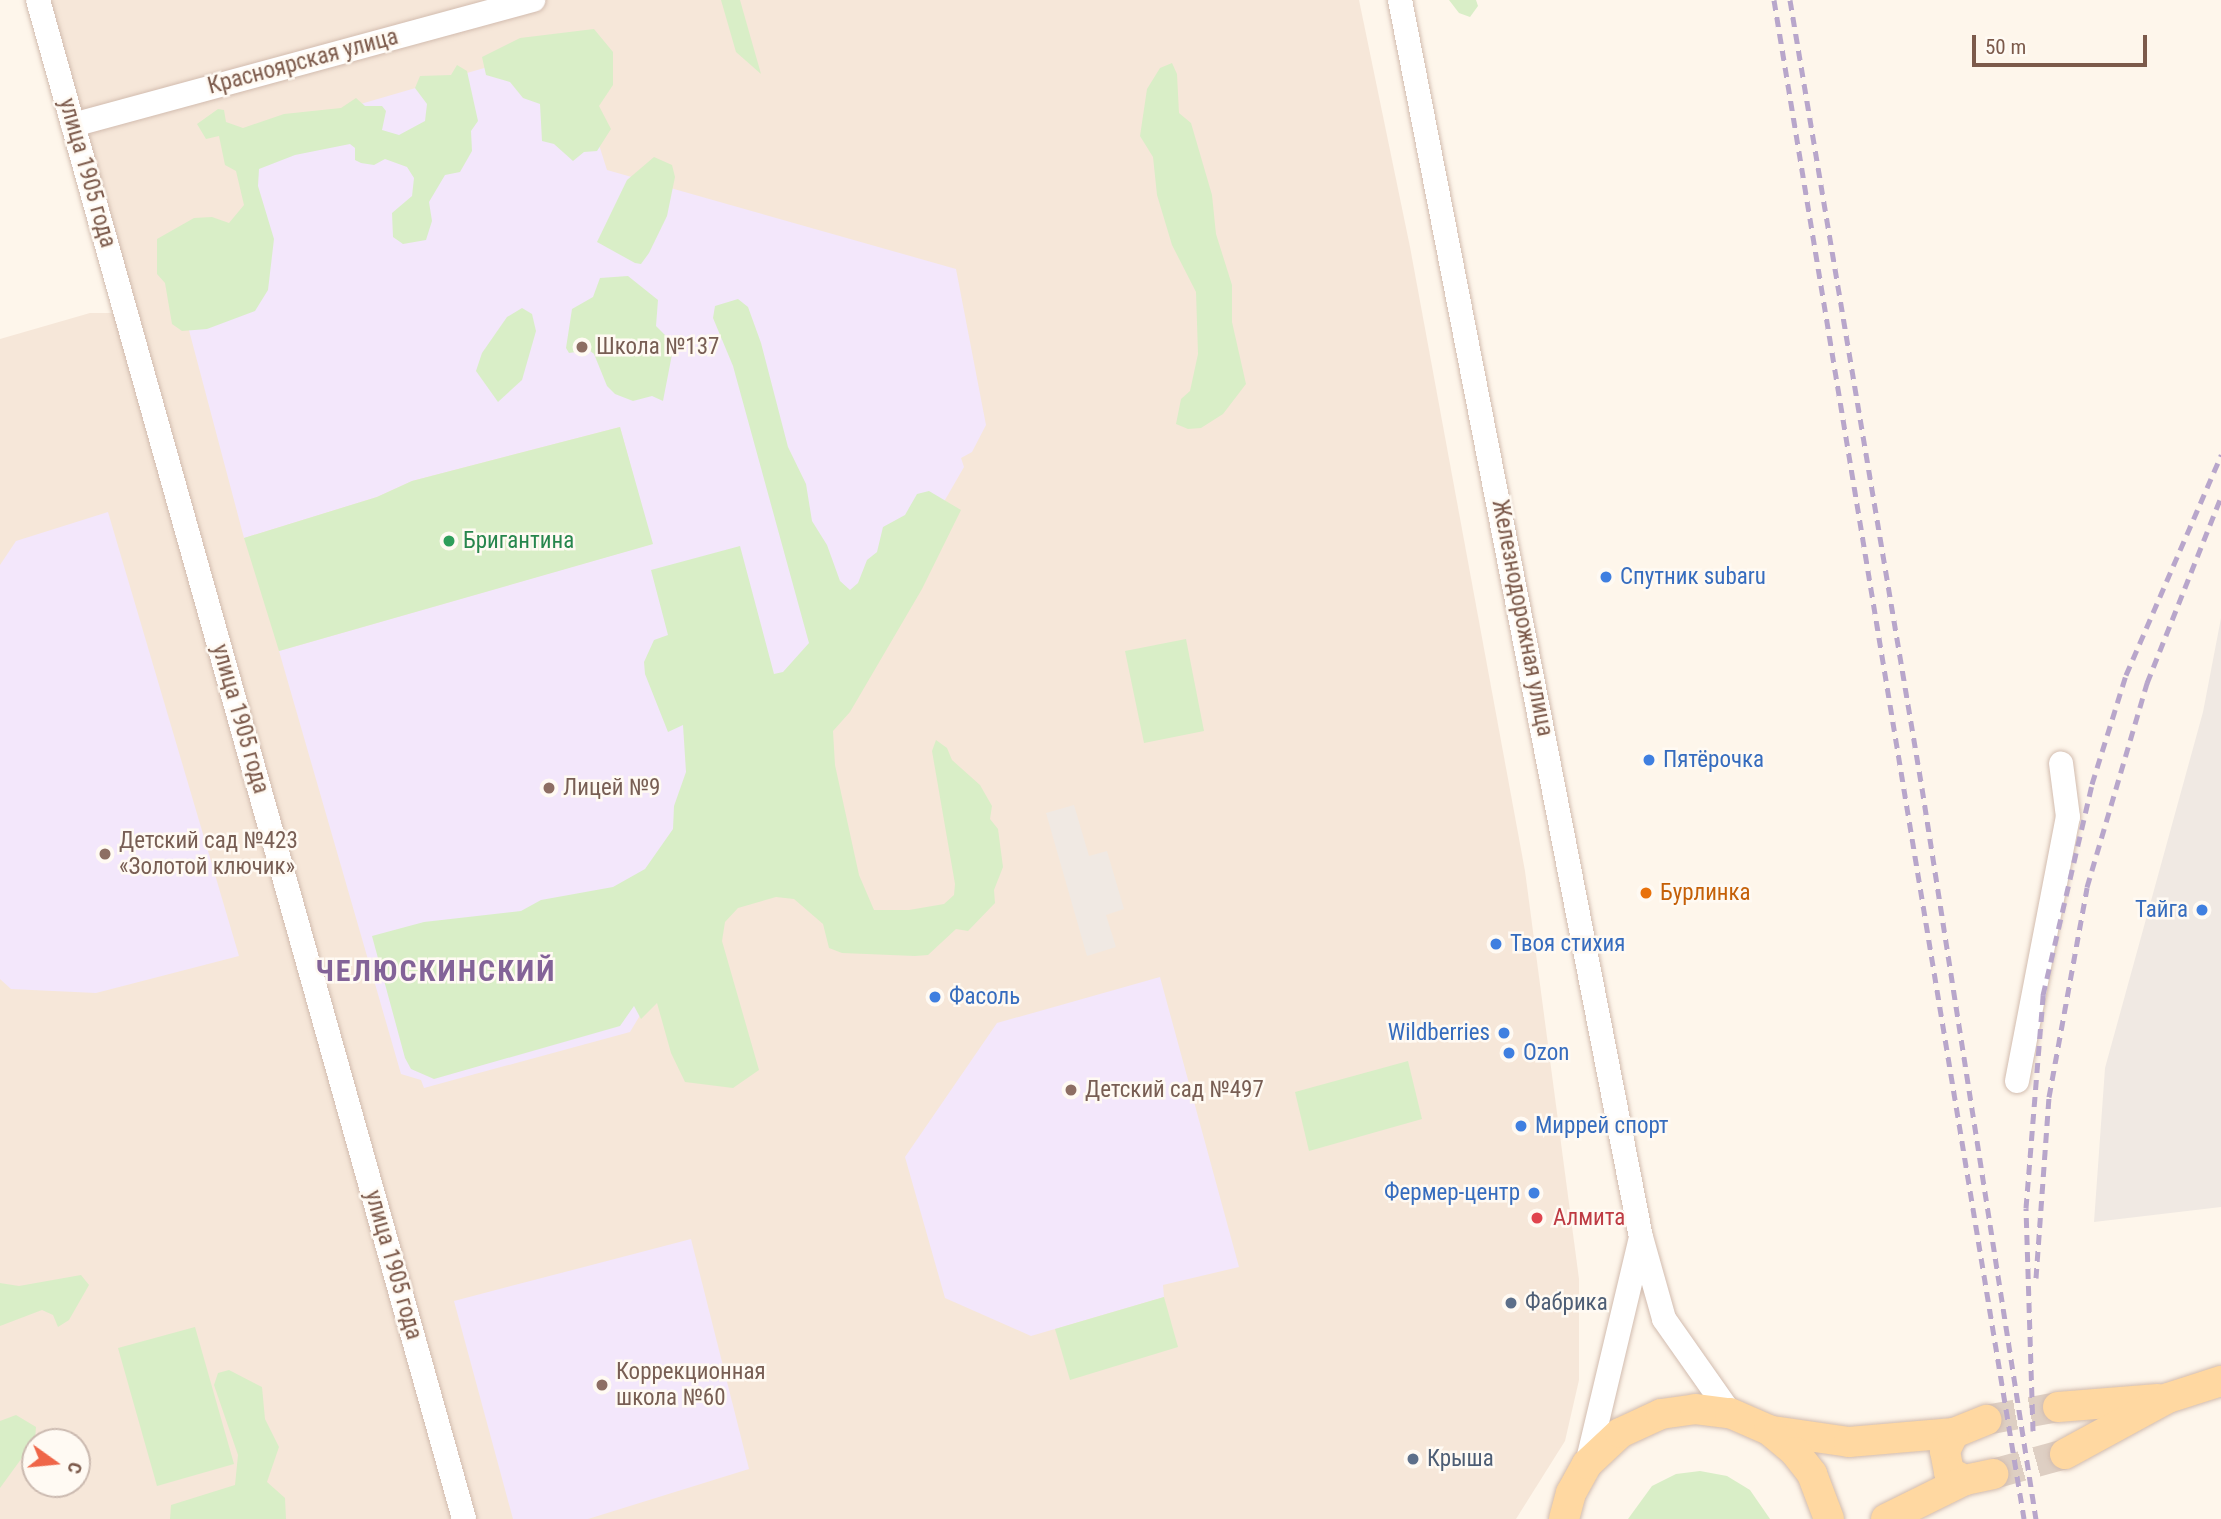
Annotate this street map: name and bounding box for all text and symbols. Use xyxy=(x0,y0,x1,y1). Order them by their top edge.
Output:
scale bar xyxy=(1976,21,2151,65)
street label: Красноярская улица xyxy=(205,23,401,101)
text: 50 m xyxy=(1985,35,2026,59)
street label: улица 1905 года xyxy=(53,95,121,251)
place label: Школа №137 xyxy=(596,333,719,361)
marker: Школа №137 xyxy=(574,339,590,355)
street label: Железнодорожная улица xyxy=(1486,497,1558,739)
place label: Бригантина xyxy=(463,527,574,555)
marker: Бригантина xyxy=(441,533,457,549)
place label: Спутник subaru xyxy=(1620,563,1766,591)
marker: Спутник subaru xyxy=(1598,569,1614,585)
street label: улица 1905 года xyxy=(206,641,274,797)
place label: Пятёрочка xyxy=(1663,746,1764,774)
marker: Пятёрочка xyxy=(1641,752,1657,768)
place label: Лицей №9 xyxy=(563,774,660,802)
marker: Лицей №9 xyxy=(541,780,557,796)
place label: Детский сад №423 «Золотой ключик» xyxy=(119,827,298,881)
marker: Детский сад №423 «Золотой ключик» xyxy=(97,846,113,862)
place label: Бурлинка xyxy=(1660,879,1751,907)
marker: Бурлинка xyxy=(1638,885,1654,901)
place label: Тайга xyxy=(2135,896,2188,924)
marker: Тайга xyxy=(2194,902,2210,918)
place label: Твоя стихия xyxy=(1510,930,1625,958)
marker: Твоя стихия xyxy=(1488,936,1504,952)
district label: ЧЕЛЮСКИНСКИЙ xyxy=(317,953,555,989)
place label: Фасоль xyxy=(949,983,1020,1011)
marker: Фасоль xyxy=(927,989,943,1005)
place label: Wildberries xyxy=(1388,1019,1490,1047)
marker: Wildberries xyxy=(1496,1025,1512,1041)
place label: Ozon xyxy=(1523,1039,1569,1067)
marker: Ozon xyxy=(1501,1045,1517,1061)
place label: Детский сад №497 xyxy=(1085,1076,1264,1104)
marker: Детский сад №497 xyxy=(1063,1082,1079,1098)
place label: Миррей спорт xyxy=(1535,1112,1669,1140)
marker: Миррей спорт xyxy=(1513,1118,1529,1134)
place label: Фермер-центр xyxy=(1384,1179,1520,1207)
marker: Фермер-центр xyxy=(1526,1185,1542,1201)
street label: улица 1905 года xyxy=(359,1187,427,1343)
place label: Алмита xyxy=(1553,1204,1625,1232)
marker: Алмита xyxy=(1527,1208,1547,1228)
place label: Фабрика xyxy=(1525,1289,1608,1317)
marker: Фабрика xyxy=(1503,1295,1519,1311)
place label: Коррекционная школа №60 xyxy=(616,1358,765,1412)
marker: Коррекционная школа №60 xyxy=(594,1377,610,1393)
north arrow xyxy=(21,1428,91,1498)
place label: Крыша xyxy=(1427,1445,1494,1473)
marker: Крыша xyxy=(1405,1451,1421,1467)
text: С xyxy=(62,1460,87,1476)

